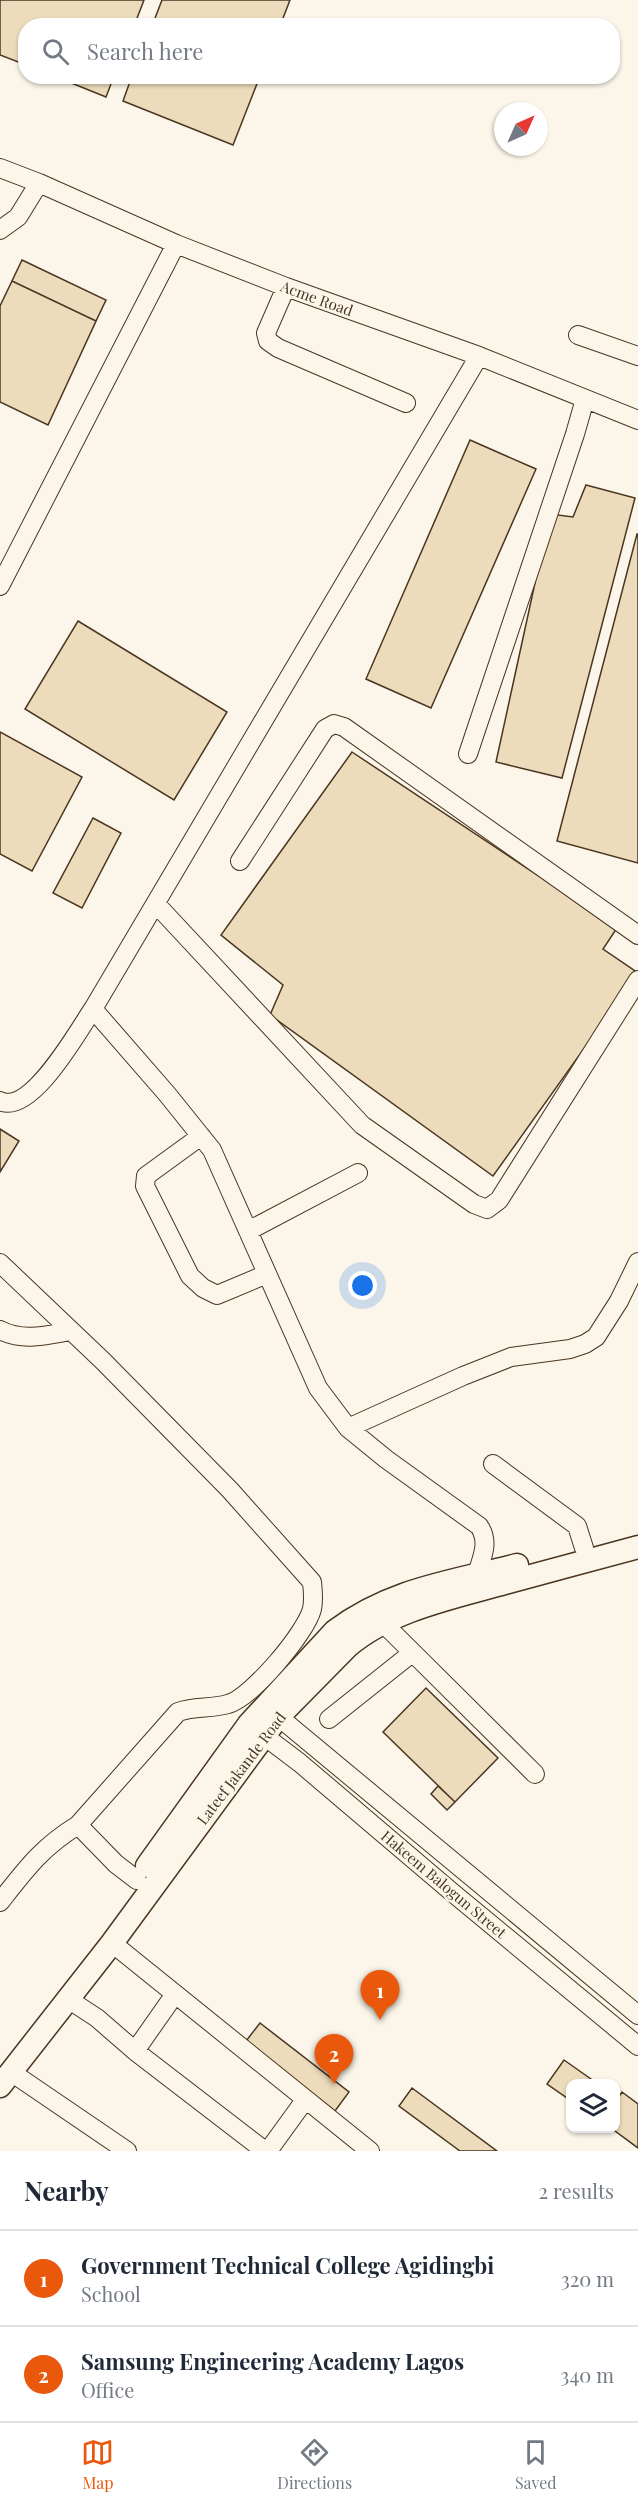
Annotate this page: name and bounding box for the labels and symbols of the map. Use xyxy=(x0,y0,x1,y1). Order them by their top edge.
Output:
north arrow xyxy=(494,102,548,156)
street label: Acme Road xyxy=(277,275,356,320)
your location xyxy=(348,1271,377,1300)
street label: Lateef Jakande Road xyxy=(192,1707,290,1828)
street label: Hakeem Balogun Street xyxy=(377,1826,511,1943)
pin: 1 xyxy=(360,1970,400,2020)
pin: 2 xyxy=(314,2034,354,2084)

